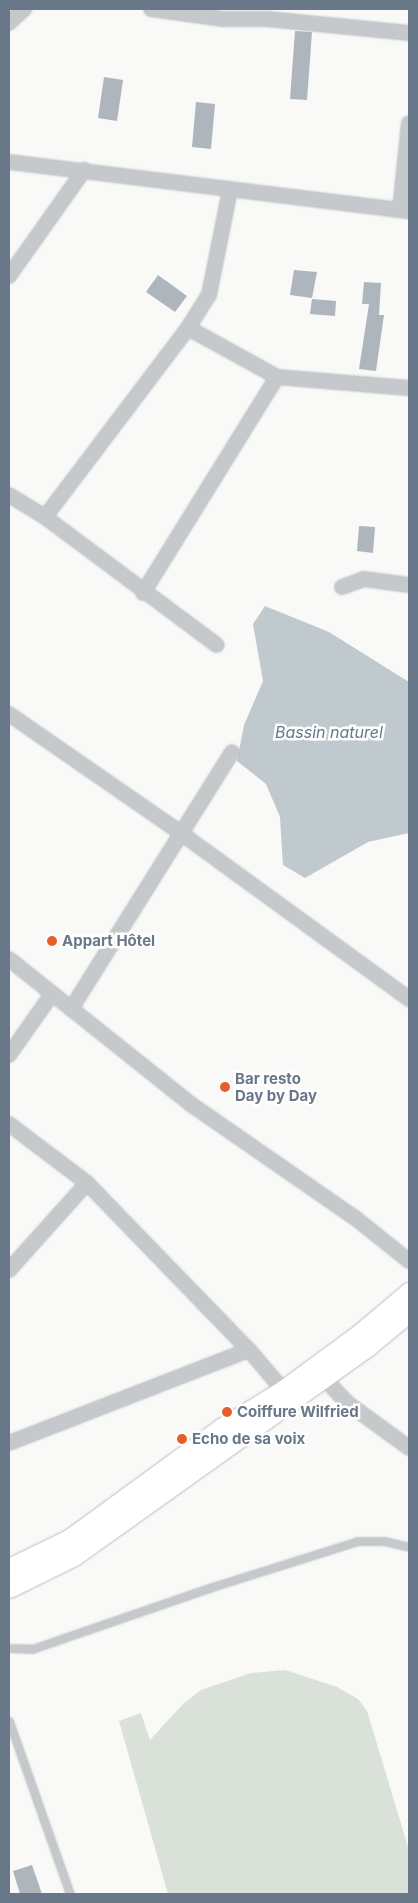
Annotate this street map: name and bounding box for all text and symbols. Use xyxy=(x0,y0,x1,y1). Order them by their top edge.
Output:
water label: Bassin naturel xyxy=(275,722,383,742)
place label: Appart Hôtel xyxy=(62,932,155,950)
marker: Appart Hôtel xyxy=(46,935,58,947)
place label: Bar resto Day by Day xyxy=(235,1069,317,1104)
marker: Bar resto Day by Day xyxy=(219,1081,231,1093)
place label: Coiffure Wilfried xyxy=(237,1403,359,1421)
marker: Coiffure Wilfried xyxy=(221,1406,233,1418)
place label: Echo de sa voix xyxy=(192,1430,305,1448)
marker: Echo de sa voix xyxy=(176,1433,188,1445)

